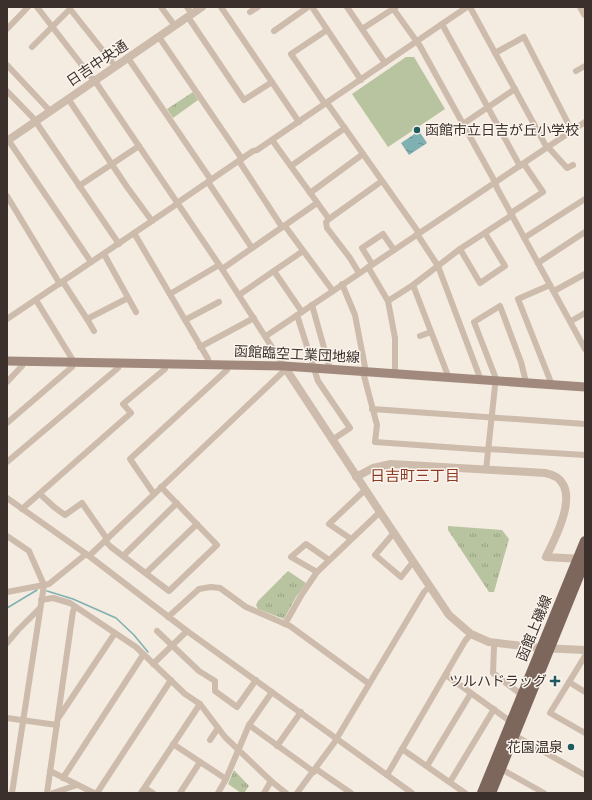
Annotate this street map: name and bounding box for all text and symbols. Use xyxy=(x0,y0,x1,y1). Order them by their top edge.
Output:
street label: 日吉中央通 xyxy=(64,37,130,89)
place label: 函館市立日吉が丘小学校 xyxy=(425,122,579,138)
marker: 函館市立日吉が丘小学校 xyxy=(412,125,422,135)
street label: 函館臨空工業団地線 xyxy=(234,343,360,365)
district label: 日吉町三丁目 xyxy=(370,467,460,485)
street label: 函館上磯線 xyxy=(513,593,555,663)
place label: ツルハドラッグ xyxy=(449,673,547,689)
marker: ツルハドラッグ xyxy=(550,676,560,686)
place label: 花園温泉 xyxy=(507,739,563,755)
marker: 花園温泉 xyxy=(566,742,576,752)

